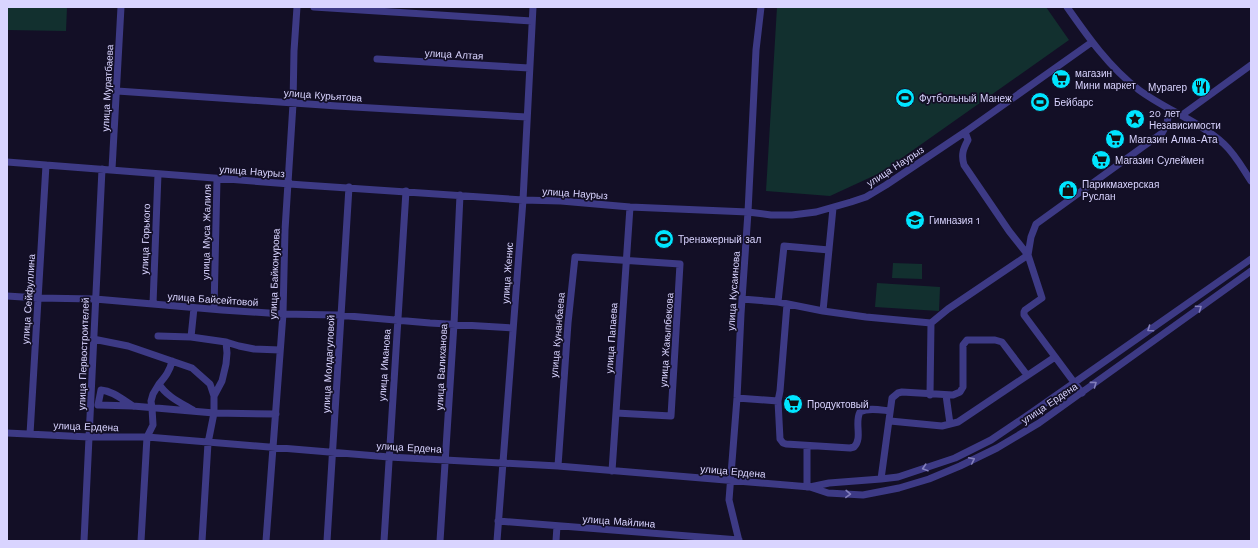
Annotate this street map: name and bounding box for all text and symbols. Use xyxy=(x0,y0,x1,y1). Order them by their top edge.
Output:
street label: улица Муратбаева xyxy=(100,44,115,132)
street label: улица Алтая xyxy=(424,47,484,62)
supermarket icon: магазин Мини маркет xyxy=(1050,68,1072,90)
place label: магазин Мини маркет xyxy=(1075,68,1136,91)
restaurant icon: Мурагер xyxy=(1190,76,1212,98)
place label: Мурагер xyxy=(1148,82,1187,93)
street label: улица Курьятова xyxy=(283,87,363,104)
sports icon: Футбольный Манеж xyxy=(894,87,916,109)
sports icon: Бейбарс xyxy=(1029,91,1051,113)
place label: Футбольный Манеж xyxy=(919,93,1012,104)
place label: Бейбарс xyxy=(1054,97,1093,108)
place icon: 20 лет Независимости xyxy=(1124,108,1146,130)
place label: 20 лет Независимости xyxy=(1149,108,1221,131)
supermarket icon: Магазин Алма-Ата xyxy=(1104,128,1126,150)
place label: Магазин Алма-Ата xyxy=(1129,134,1218,145)
street label: улица Наурыз xyxy=(865,144,926,189)
supermarket icon: Магазин Сулеймен xyxy=(1090,149,1112,171)
place label: Магазин Сулеймен xyxy=(1115,155,1204,166)
street label: улица Наурыз xyxy=(219,164,286,179)
shop icon: Парикмахерская Руслан xyxy=(1057,179,1079,201)
place label: Парикмахерская Руслан xyxy=(1082,179,1159,202)
street label: улица Муса Жалиля xyxy=(200,184,213,280)
street label: улица Наурыз xyxy=(542,186,609,201)
street label: улица Горького xyxy=(139,203,152,275)
school or university icon: Гимназия 1 xyxy=(904,209,926,231)
place label: Гимназия 1 xyxy=(929,215,980,226)
street label: улица Байконурова xyxy=(267,228,282,320)
sports icon: Тренажерный зал xyxy=(653,228,675,250)
place label: Тренажерный зал xyxy=(678,234,761,245)
street label: улица Женис xyxy=(500,242,515,304)
street label: улица Кусаинова xyxy=(725,251,742,331)
street label: улица Сейфуллина xyxy=(20,253,37,345)
street label: улица Байсейтовой xyxy=(167,291,259,308)
street label: улица Кунанбаева xyxy=(548,291,567,378)
street label: улица Жакыпбекова xyxy=(658,292,675,388)
street label: улица Первостроителей xyxy=(76,297,91,411)
street label: улица Папаева xyxy=(604,302,619,374)
one-way arrow xyxy=(1195,305,1202,313)
street label: улица Молдагуловой xyxy=(320,315,337,413)
street label: улица Валиханова xyxy=(434,323,449,411)
one-way arrow xyxy=(1147,324,1154,332)
street label: улица Иманова xyxy=(376,328,393,402)
street label: улица Ердена xyxy=(1019,380,1080,426)
one-way arrow xyxy=(1090,381,1097,389)
supermarket icon: Продуктовый xyxy=(782,393,804,415)
place label: Продуктовый xyxy=(807,399,869,410)
street label: улица Ердена xyxy=(53,420,119,433)
street label: улица Ердена xyxy=(376,440,442,455)
one-way arrow xyxy=(968,457,975,465)
street label: улица Ердена xyxy=(700,463,766,480)
one-way arrow xyxy=(921,463,928,472)
one-way arrow xyxy=(845,490,851,498)
street label: улица Майлина xyxy=(582,513,656,530)

